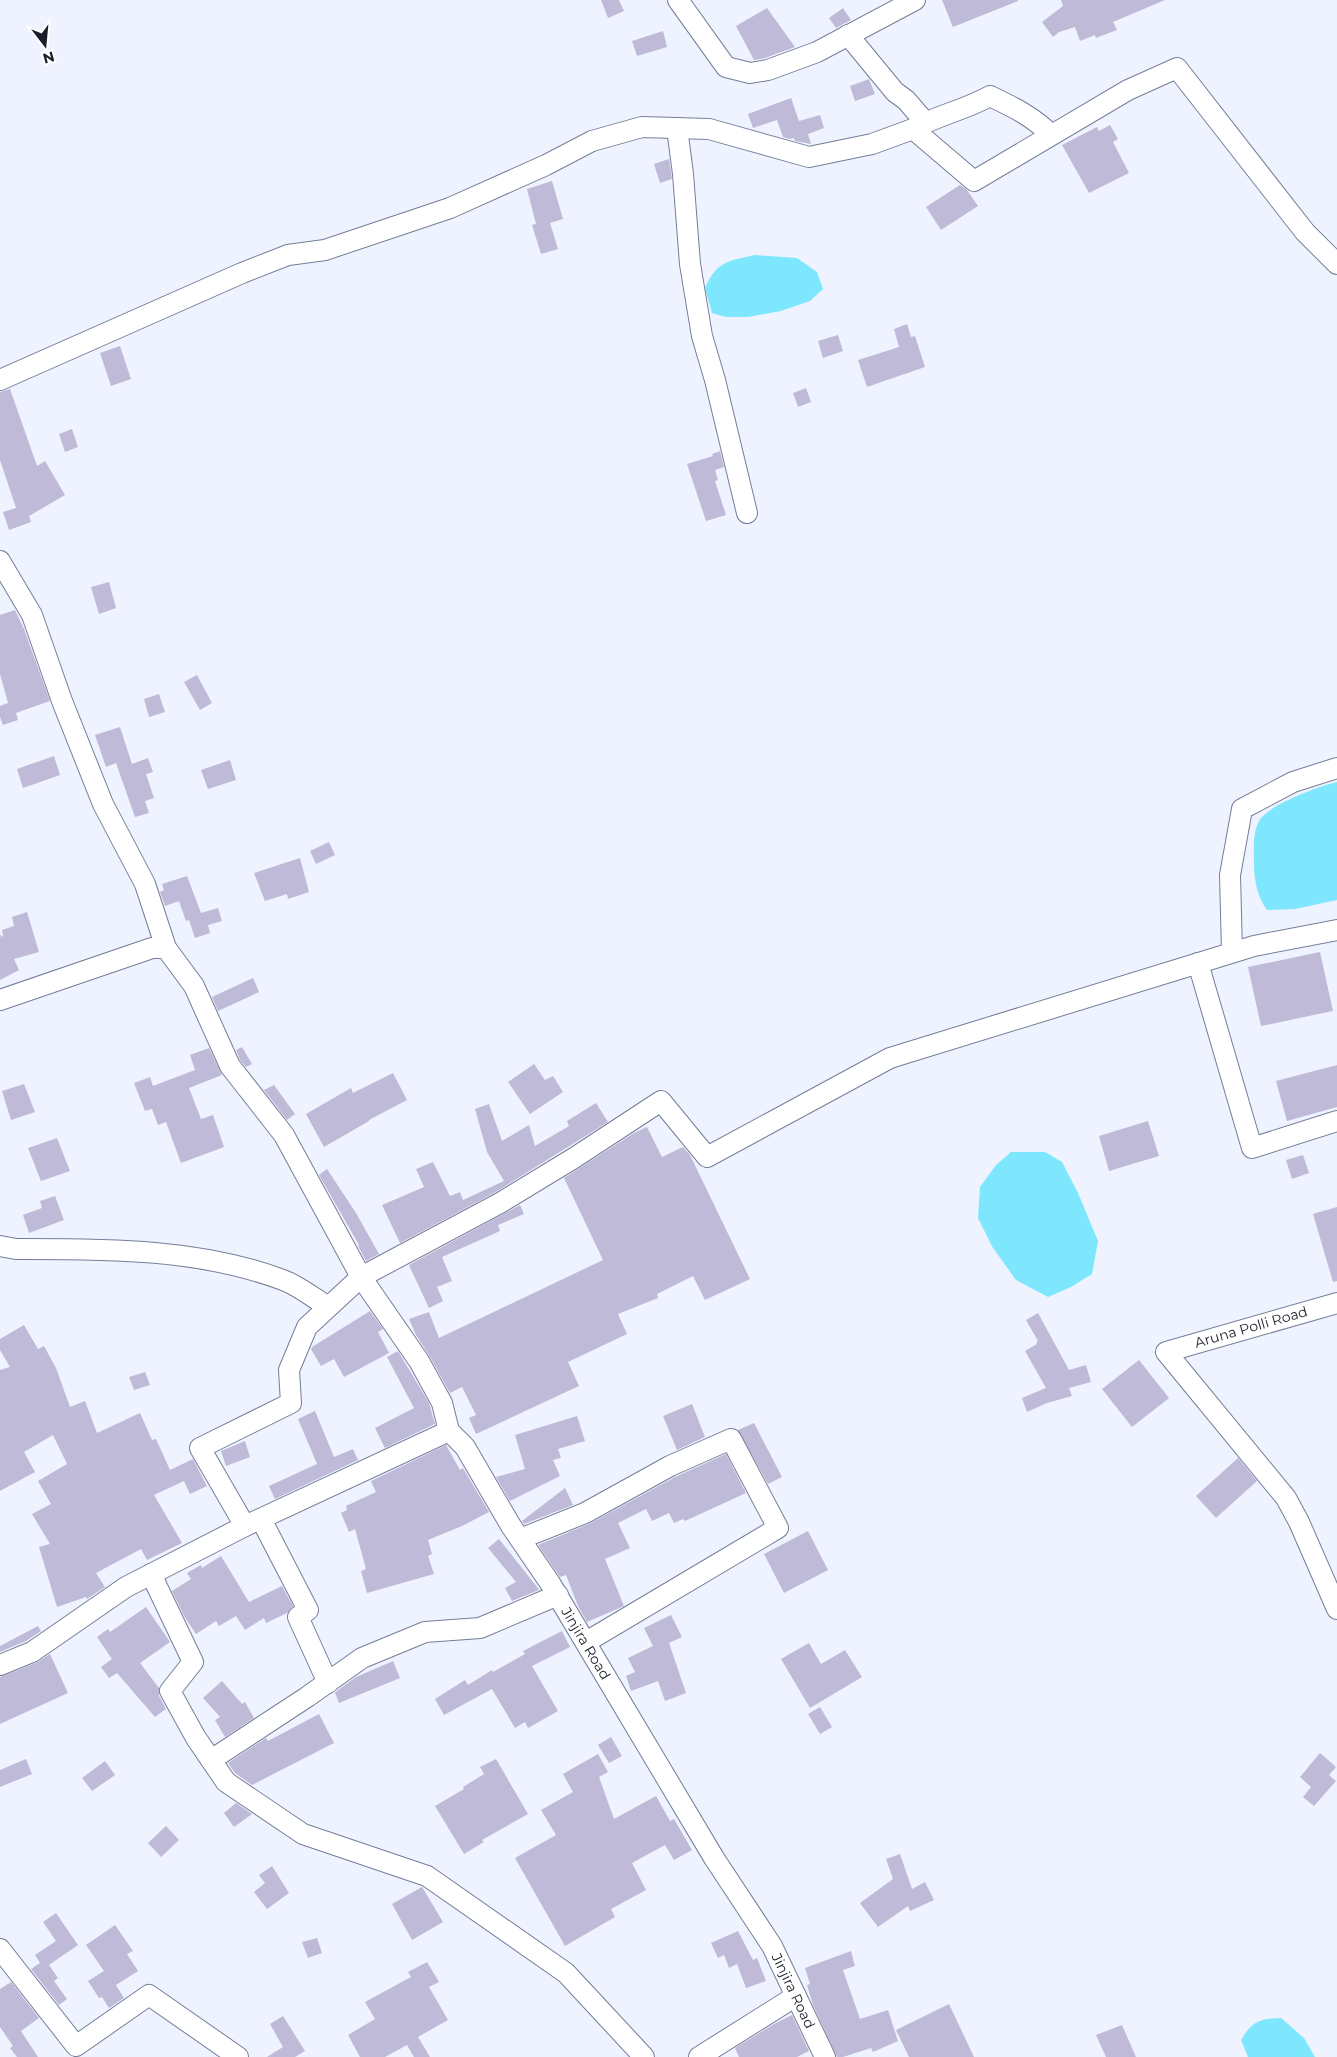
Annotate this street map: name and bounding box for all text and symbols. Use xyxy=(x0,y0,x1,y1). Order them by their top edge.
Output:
north arrow xyxy=(20,20,70,70)
text: N xyxy=(41,47,57,68)
street label: Aruna Polli Road xyxy=(1192,1302,1310,1352)
street label: Jinjira Road xyxy=(557,1603,615,1683)
street label: Jinjira Road xyxy=(767,1949,819,2032)

